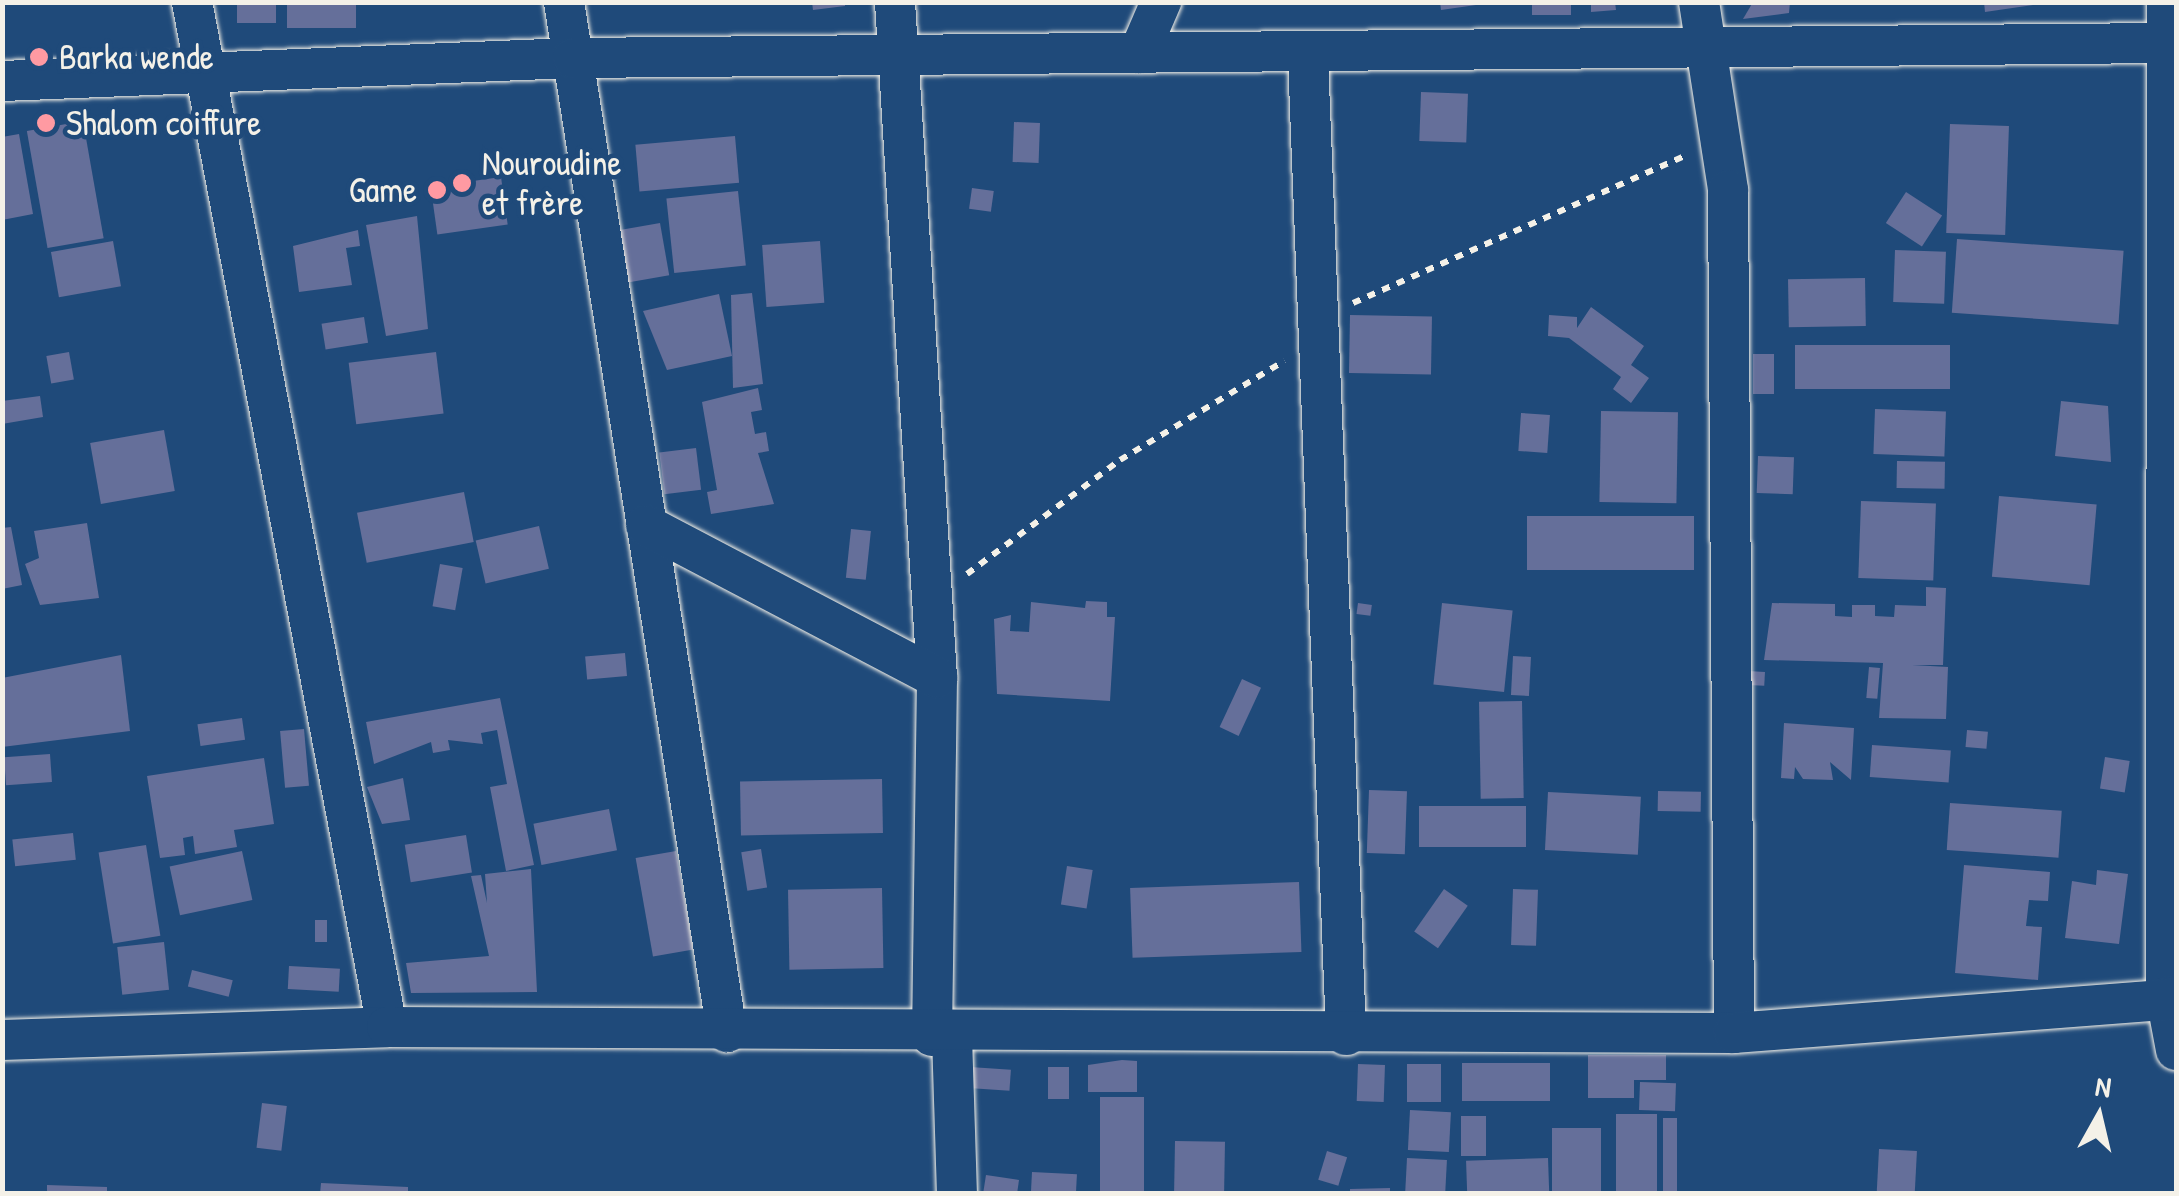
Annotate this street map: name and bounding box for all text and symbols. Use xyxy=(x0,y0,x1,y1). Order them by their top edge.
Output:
place label: Barka wende xyxy=(59,36,214,78)
marker: Barka wende xyxy=(28,46,50,68)
place label: Shalom coiffure xyxy=(66,102,261,144)
marker: Shalom coiffure xyxy=(35,112,57,134)
place label: Nouroudine et frère xyxy=(482,142,622,224)
place label: Game xyxy=(349,169,417,211)
marker: Nouroudine et frère xyxy=(451,172,473,194)
marker: Game xyxy=(426,179,448,201)
north arrow xyxy=(2049,1066,2149,1166)
text: N xyxy=(2093,1066,2113,1106)

